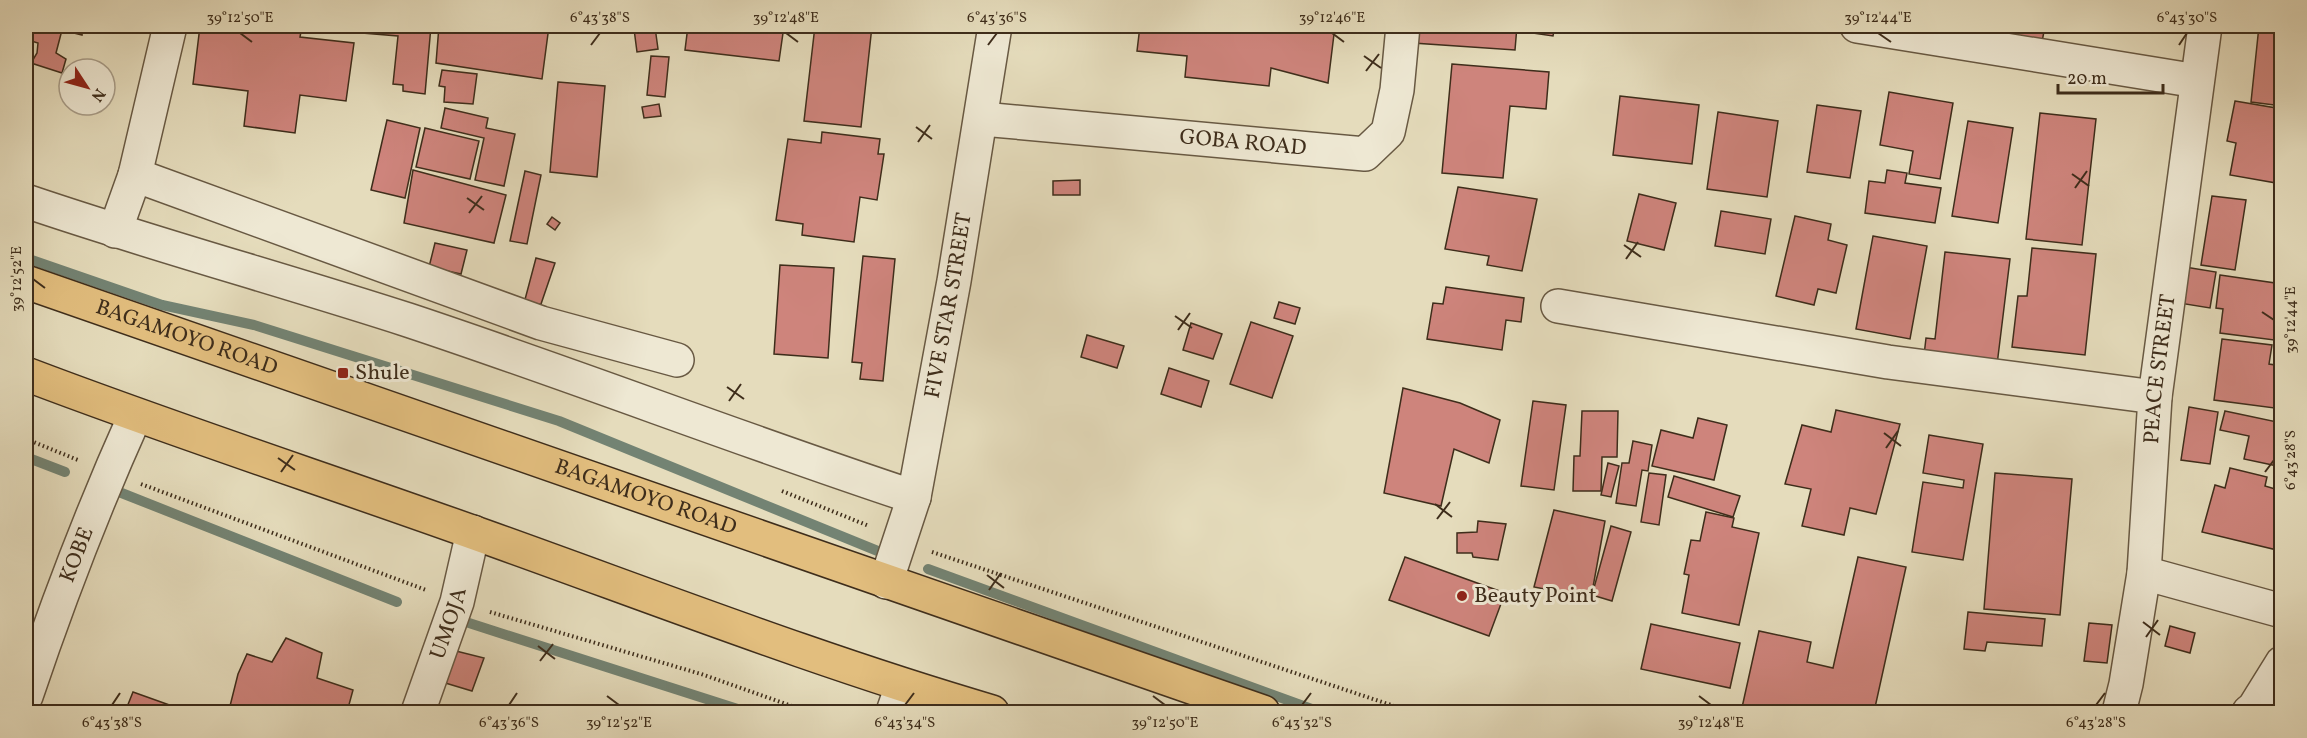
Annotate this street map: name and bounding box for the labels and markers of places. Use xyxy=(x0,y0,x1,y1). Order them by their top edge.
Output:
place label: Shule xyxy=(355,358,410,389)
marker: Shule xyxy=(336,366,350,380)
place label: Beauty Point xyxy=(1474,581,1597,612)
marker: Beauty Point xyxy=(1455,589,1469,603)

